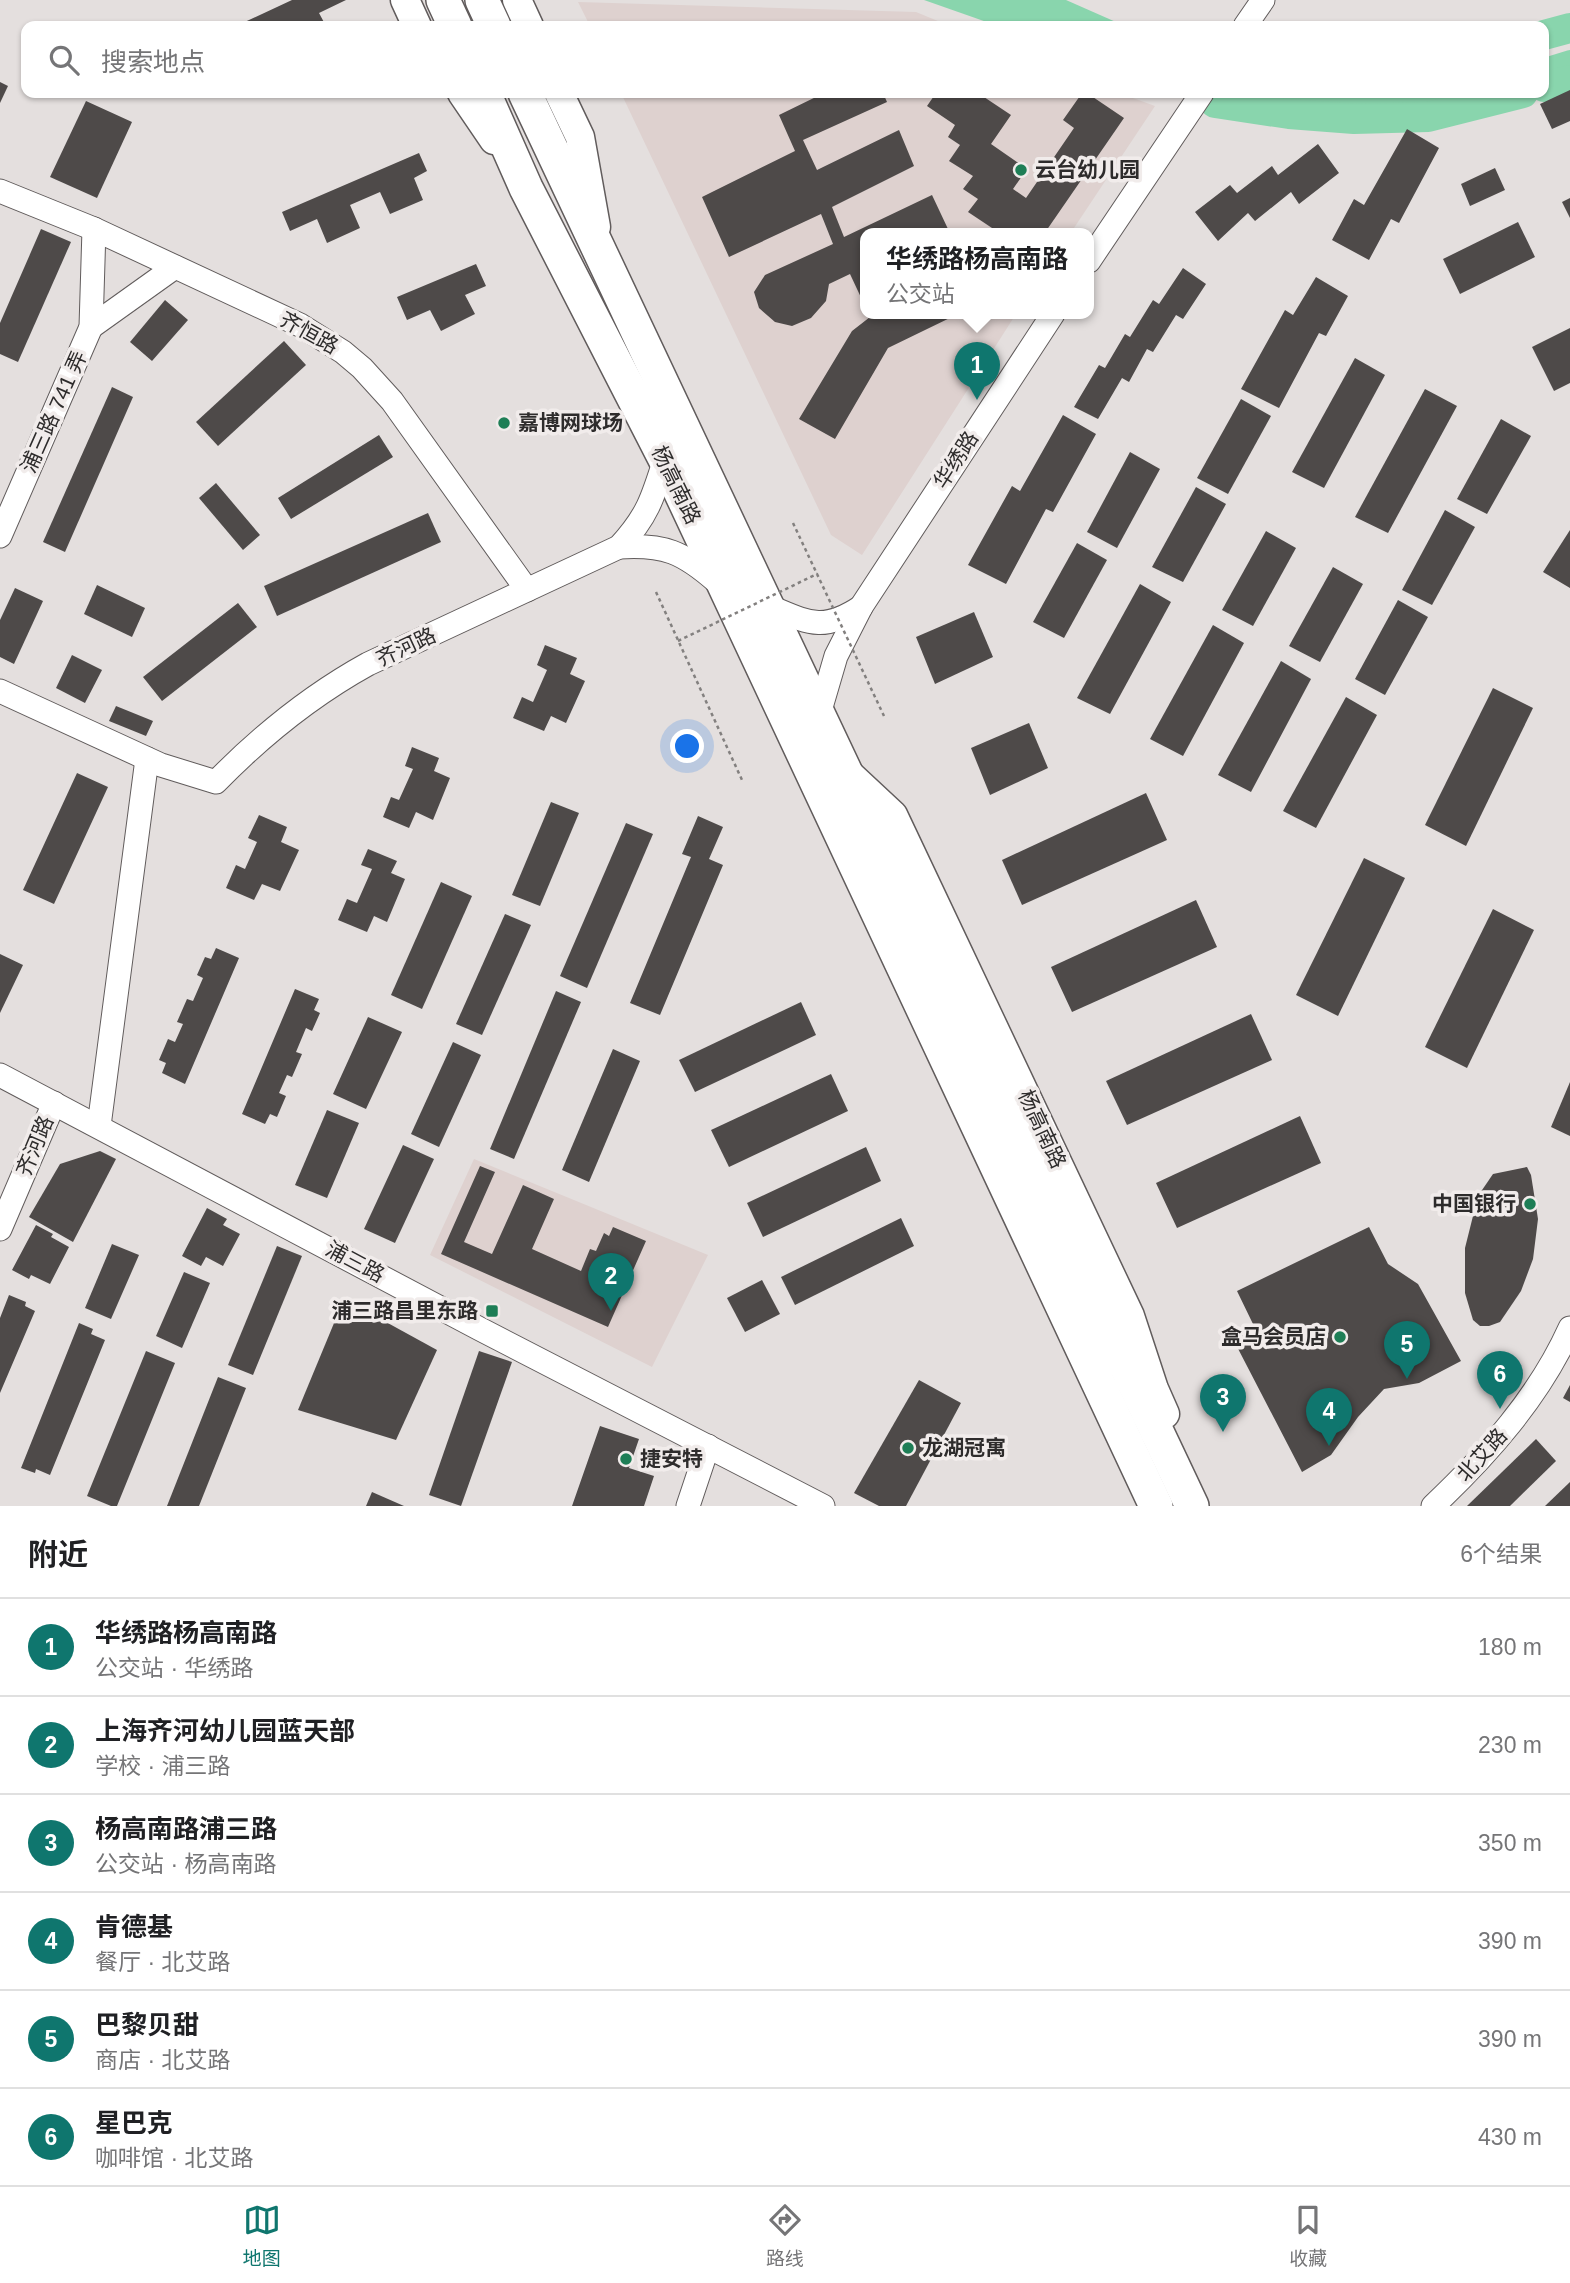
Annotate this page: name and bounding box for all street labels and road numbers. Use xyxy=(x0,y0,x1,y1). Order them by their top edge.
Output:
street label: 齐恒路 xyxy=(276,307,342,358)
street label: 浦三路 741 弄 xyxy=(16,347,91,476)
street label: 华绣路 xyxy=(929,427,982,492)
street label: 杨高南路 xyxy=(648,442,705,528)
street label: 齐河路 xyxy=(372,623,439,670)
street label: 杨高南路 xyxy=(1014,1086,1071,1172)
street label: 齐河路 xyxy=(12,1112,57,1179)
street label: 浦三路 xyxy=(322,1237,388,1287)
street label: 北艾路 xyxy=(1452,1424,1511,1486)

